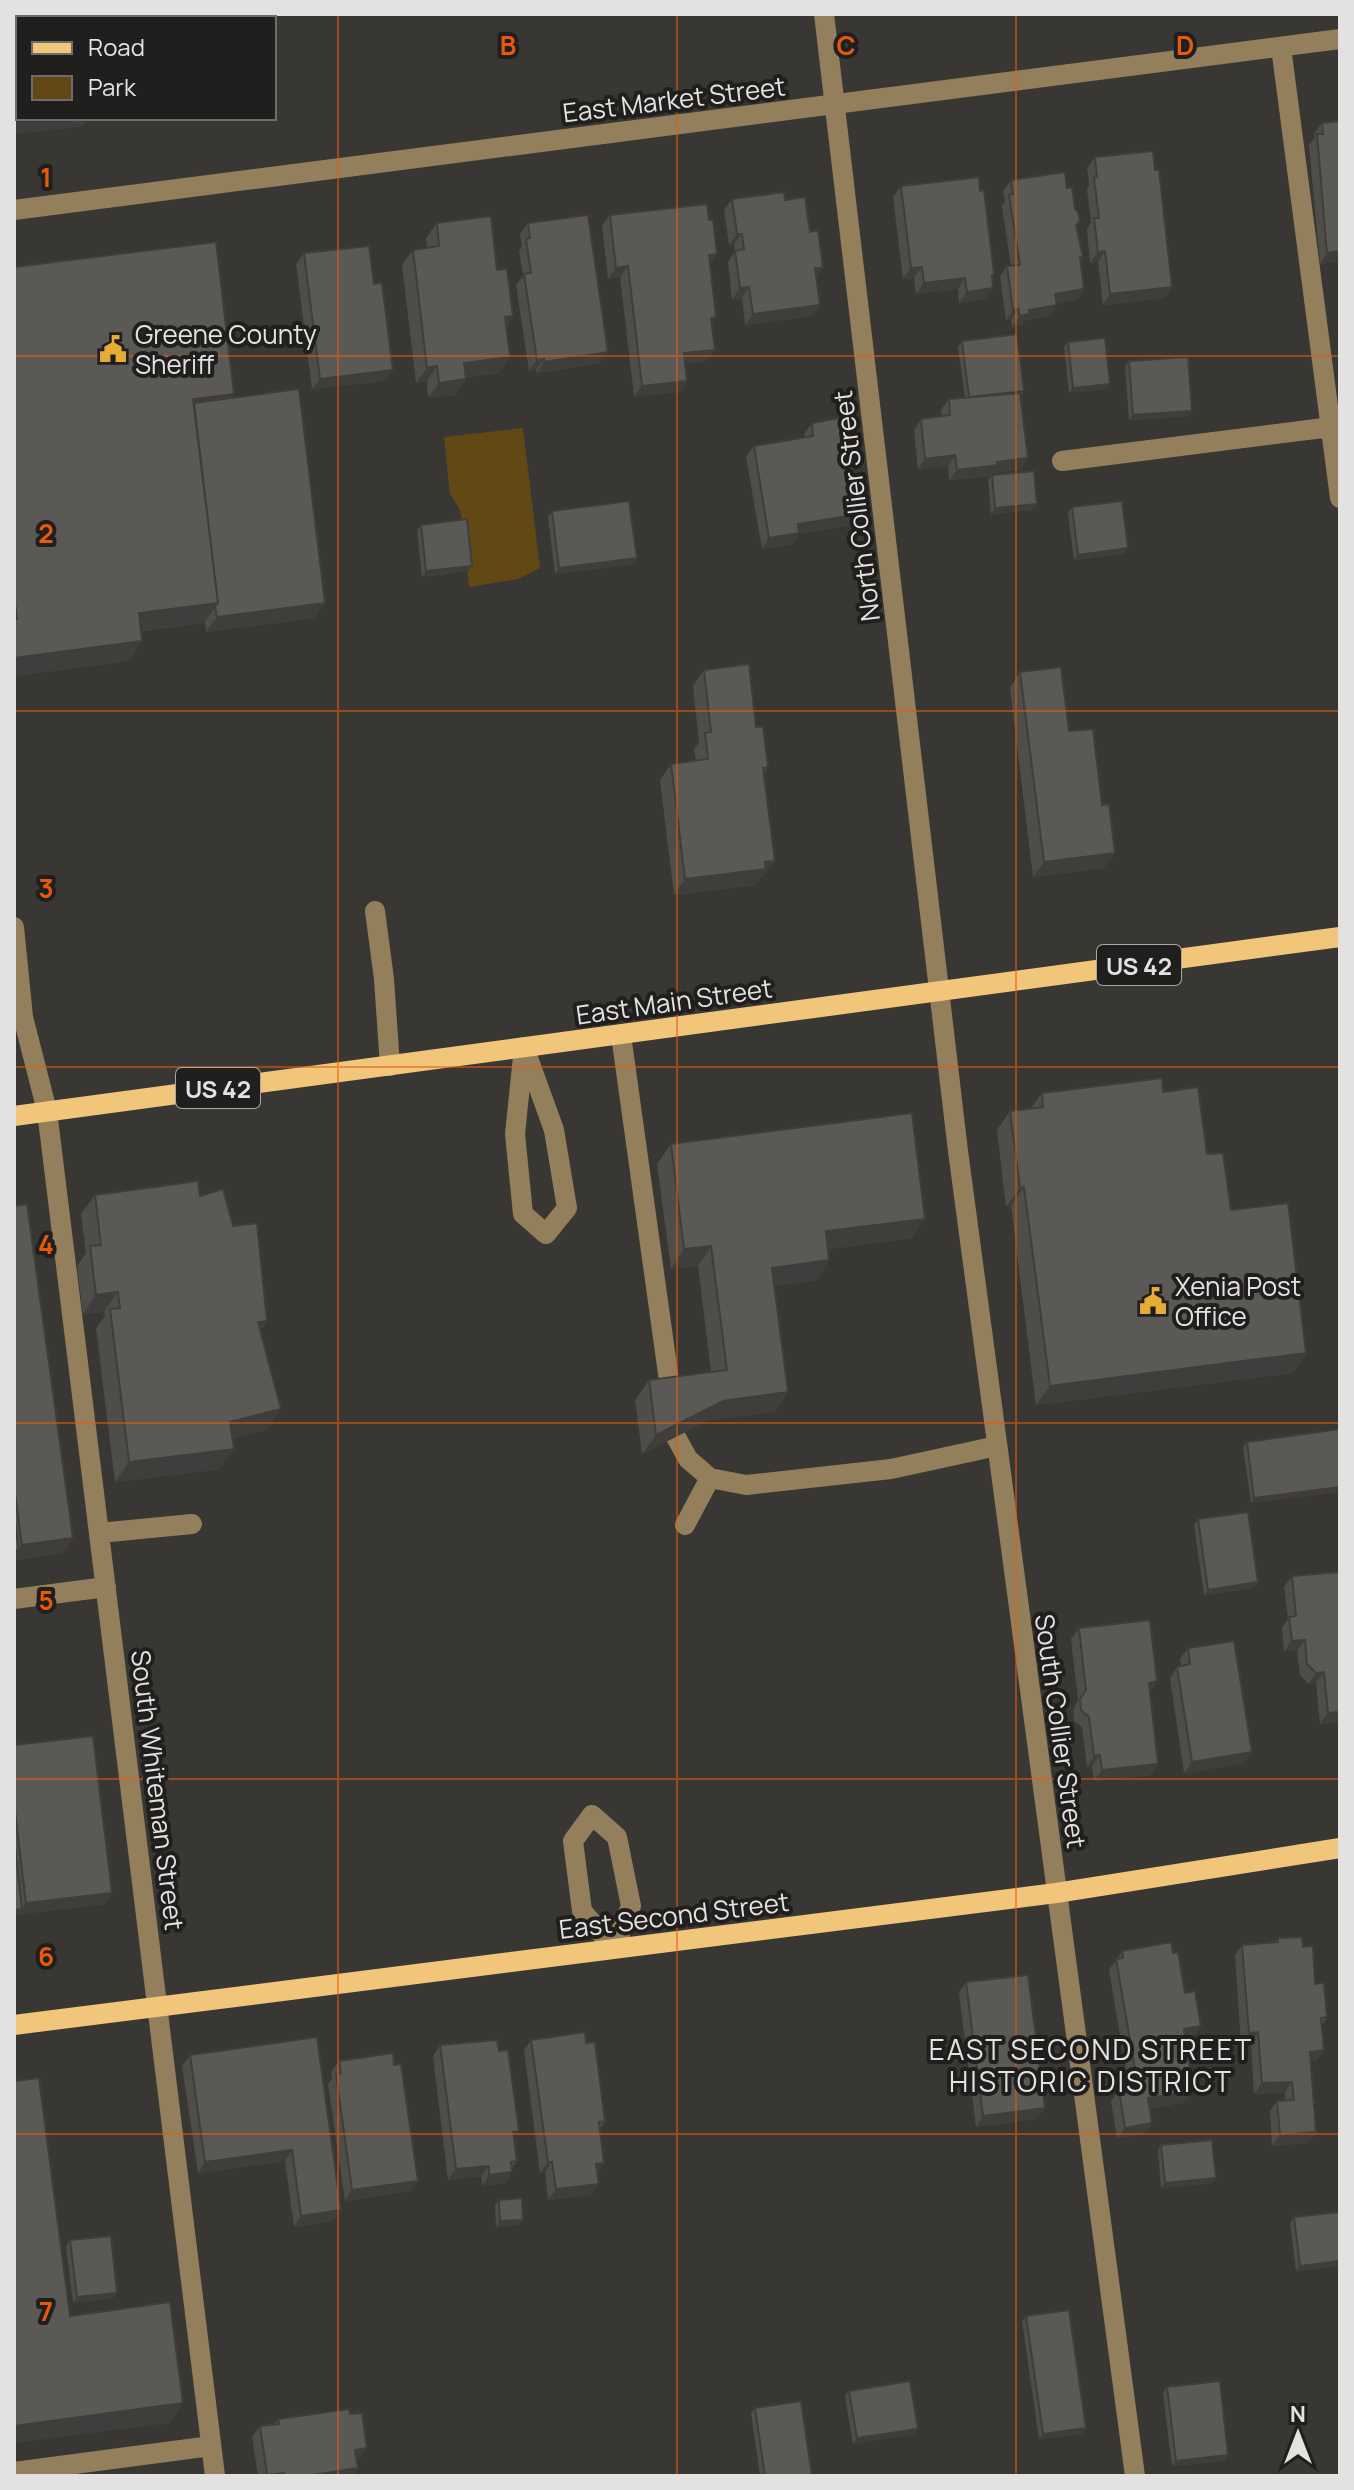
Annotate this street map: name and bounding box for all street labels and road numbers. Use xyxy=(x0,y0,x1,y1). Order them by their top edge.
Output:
street label: East Market Street xyxy=(561,67,787,131)
street label: North Collier Street xyxy=(824,389,888,623)
road number: US 42 xyxy=(1097,945,1181,985)
street label: East Main Street xyxy=(574,969,774,1033)
road number: US 42 xyxy=(176,1068,260,1108)
street label: South Collier Street xyxy=(1027,1612,1095,1850)
street label: South Whiteman Street xyxy=(123,1648,193,1932)
street label: East Second Street xyxy=(557,1883,791,1947)

